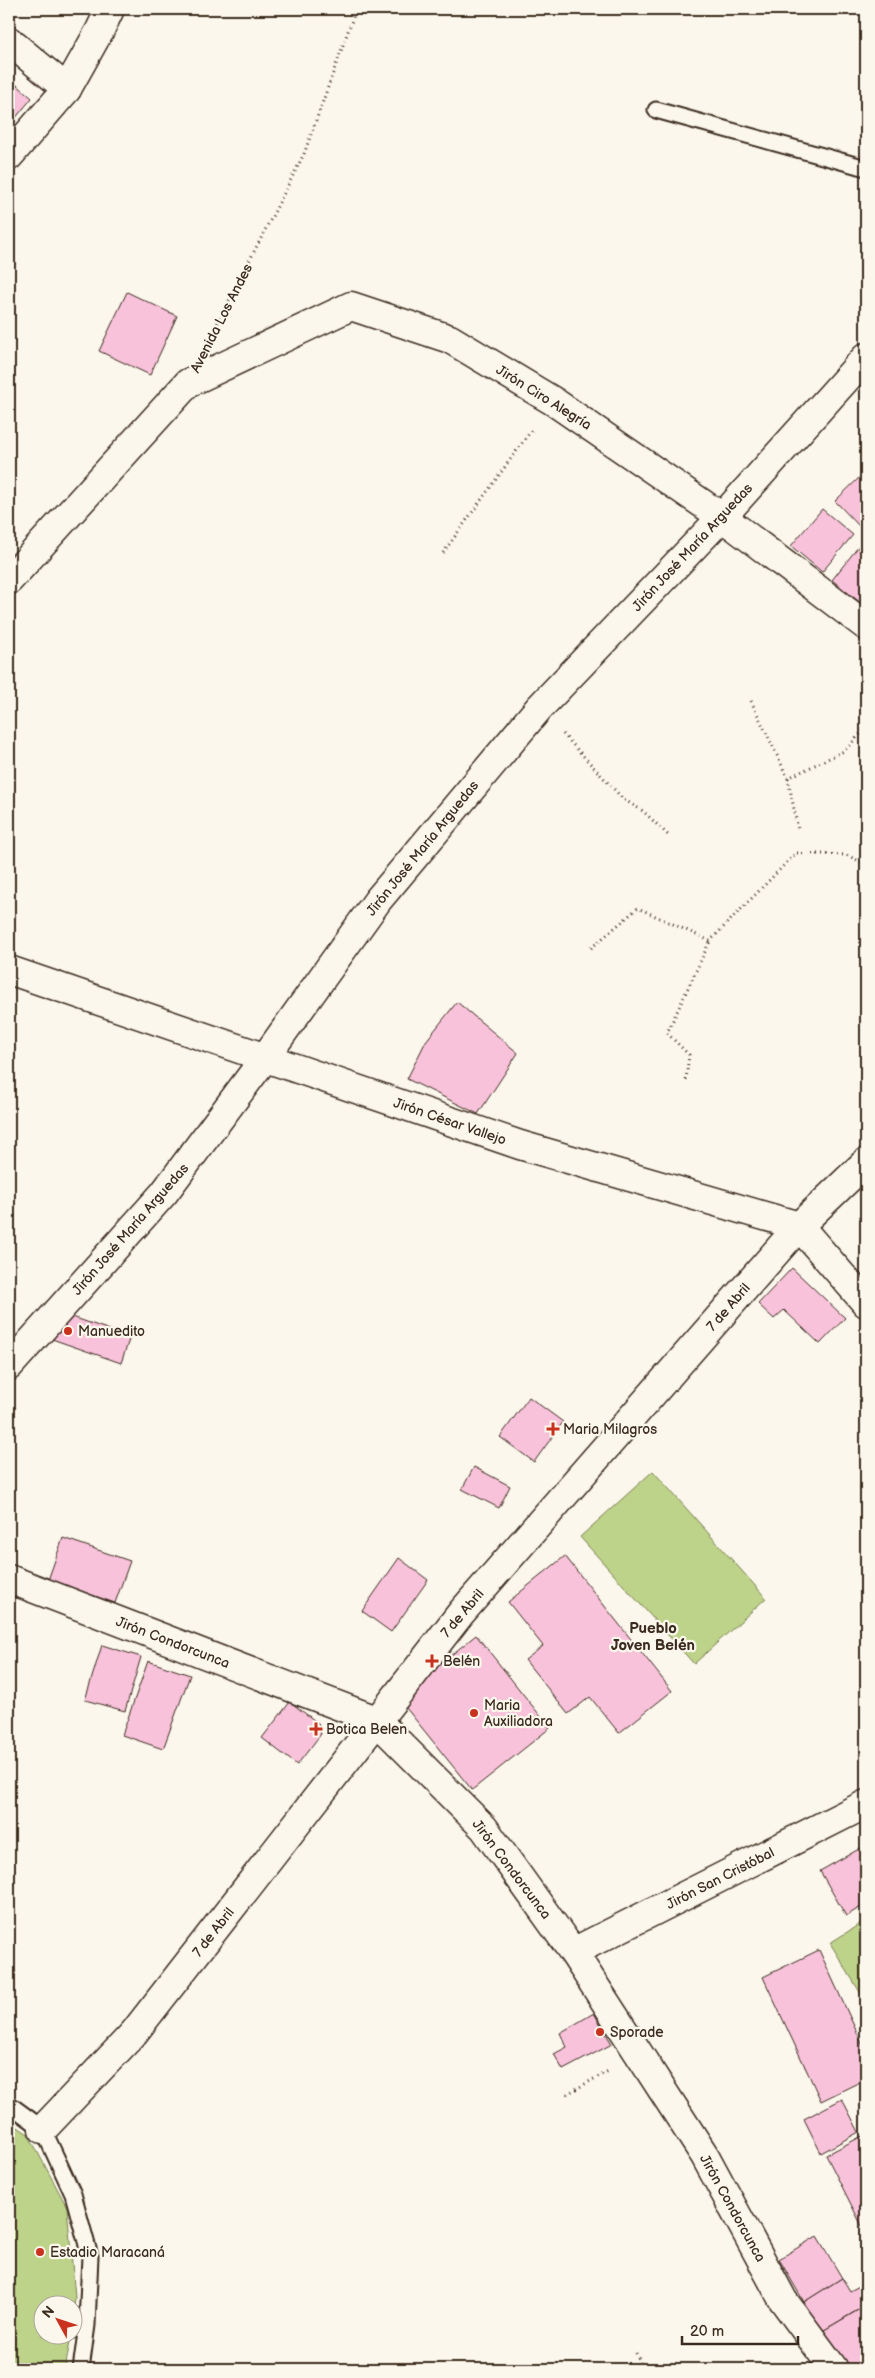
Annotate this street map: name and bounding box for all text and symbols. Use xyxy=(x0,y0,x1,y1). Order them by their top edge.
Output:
street label: Avenida Los Andes xyxy=(187,261,256,376)
street label: Jirón Ciro Alegría xyxy=(493,361,595,434)
street label: Jirón José María Arguedas xyxy=(628,480,756,615)
street label: Jirón José María Arguedas xyxy=(363,777,482,919)
street label: Jirón César Vallejo xyxy=(391,1094,508,1149)
street label: Jirón José María Arguedas xyxy=(68,1160,192,1299)
street label: 7 de Abril xyxy=(703,1280,754,1335)
place label: Manuedito xyxy=(78,1323,145,1340)
marker: Manuedito xyxy=(62,1325,74,1337)
place label: Maria Milagros xyxy=(563,1421,657,1438)
marker: Maria Milagros xyxy=(547,1423,559,1435)
street label: 7 de Abril xyxy=(437,1586,487,1641)
street label: Jirón Condorcunca xyxy=(114,1613,232,1672)
district label: Pueblo Joven Belén xyxy=(611,1619,695,1655)
place label: Belén xyxy=(443,1653,480,1670)
marker: Belén xyxy=(425,1654,439,1668)
place label: Maria Auxiliadora xyxy=(484,1697,553,1730)
marker: Maria Auxiliadora xyxy=(468,1707,480,1719)
place label: Botica Belen xyxy=(326,1721,407,1738)
marker: Botica Belen xyxy=(310,1723,322,1735)
street label: Jirón Condorcunca xyxy=(469,1816,555,1923)
street label: Jirón San Cristóbal xyxy=(663,1844,777,1913)
street label: 7 de Abril xyxy=(189,1904,238,1960)
place label: Sporade xyxy=(610,2024,664,2041)
marker: Sporade xyxy=(594,2026,606,2038)
street label: Jirón Condorcunca xyxy=(696,2151,769,2265)
place label: Estadio Maracaná xyxy=(50,2244,165,2261)
marker: Estadio Maracaná xyxy=(34,2246,46,2258)
north arrow xyxy=(32,2296,82,2346)
text: N xyxy=(39,2302,58,2321)
scale bar xyxy=(682,2313,799,2345)
text: 20 m xyxy=(690,2322,724,2341)

